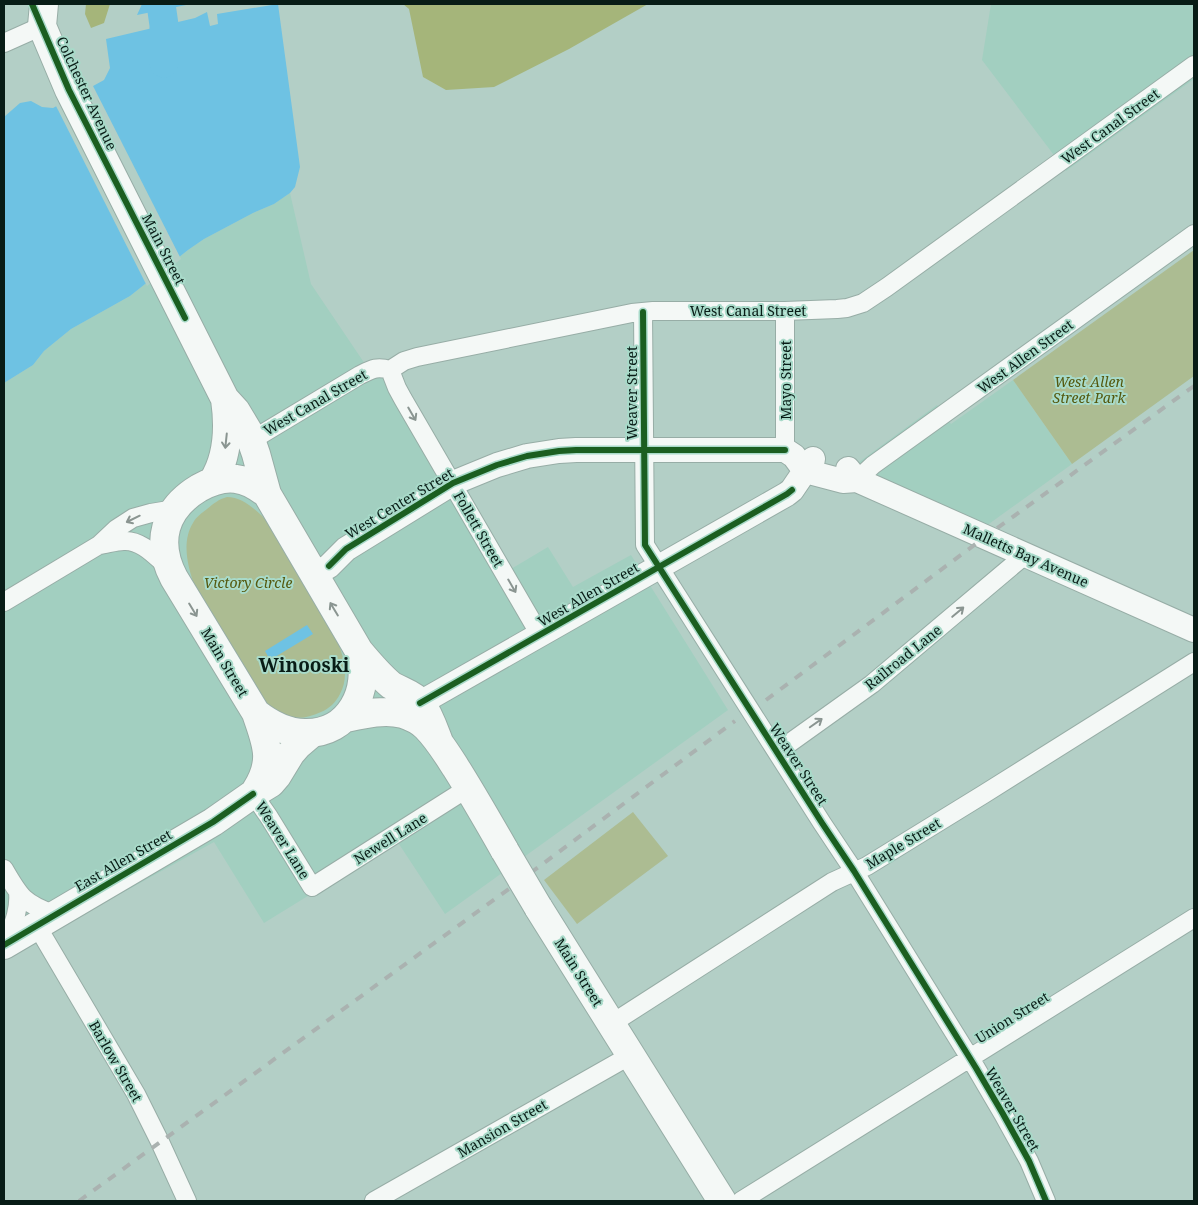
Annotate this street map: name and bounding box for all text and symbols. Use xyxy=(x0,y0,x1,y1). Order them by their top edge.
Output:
street label: Colchester Avenue xyxy=(52,33,122,153)
street label: West Canal Street xyxy=(1057,84,1163,168)
street label: Main Street xyxy=(138,210,190,288)
street label: West Canal Street xyxy=(690,301,806,320)
street label: West Allen Street xyxy=(973,315,1077,397)
street label: Mayo Street xyxy=(776,340,795,420)
street label: Weaver Street xyxy=(622,346,641,440)
street label: West Canal Street xyxy=(260,365,370,439)
park label: West Allen Street Park xyxy=(1053,372,1126,407)
one-way arrow xyxy=(407,406,417,421)
one-way arrow xyxy=(221,433,231,449)
street label: West Center Street xyxy=(341,463,457,543)
street label: Follett Street xyxy=(450,488,508,570)
one-way arrow xyxy=(126,515,141,524)
street label: Malletts Bay Avenue xyxy=(960,519,1092,591)
street label: West Allen Street xyxy=(534,557,642,631)
park label: Victory Circle xyxy=(204,573,292,592)
one-way arrow xyxy=(507,578,517,593)
one-way arrow xyxy=(189,602,199,616)
one-way arrow xyxy=(329,603,339,617)
one-way arrow xyxy=(951,606,964,618)
street label: Railroad Lane xyxy=(861,620,945,694)
street label: Main Street xyxy=(197,624,253,700)
district label: Winooski xyxy=(259,652,350,678)
one-way arrow xyxy=(809,718,823,728)
street label: Weaver Street xyxy=(765,719,833,809)
street label: Weaver Lane xyxy=(252,798,314,882)
street label: Newell Lane xyxy=(350,808,430,868)
street label: Maple Street xyxy=(862,813,944,873)
street label: East Allen Street xyxy=(71,824,175,896)
street label: Main Street xyxy=(550,934,608,1010)
street label: Union Street xyxy=(972,987,1052,1047)
street label: Barlow Street xyxy=(85,1017,147,1105)
street label: Weaver Street xyxy=(981,1064,1045,1155)
street label: Mansion Street xyxy=(454,1095,550,1161)

